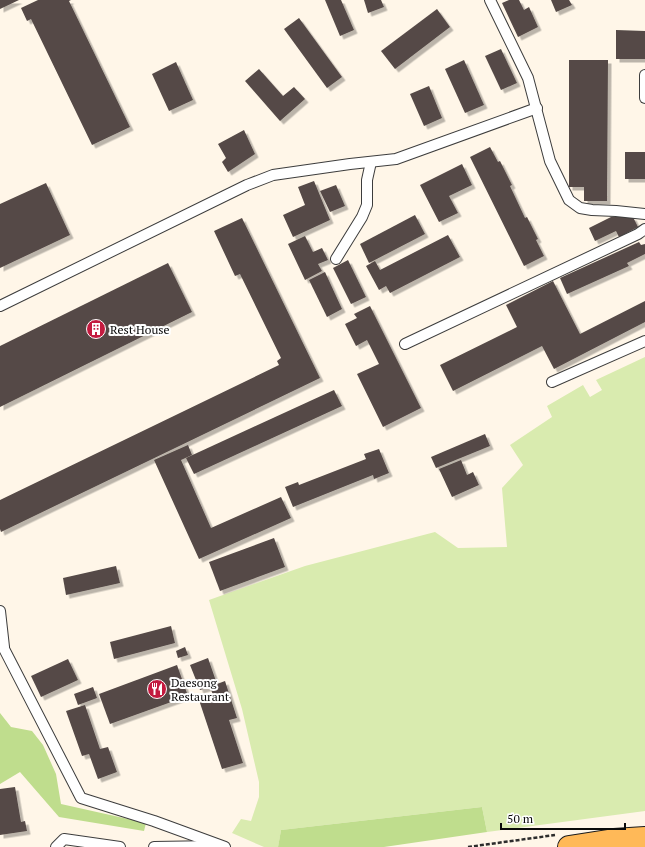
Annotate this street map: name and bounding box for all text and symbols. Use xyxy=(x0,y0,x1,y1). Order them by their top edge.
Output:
building icon: Rest House xyxy=(85,318,107,340)
place label: Rest House xyxy=(110,322,170,337)
place label: Daesong Restaurant xyxy=(171,675,230,704)
restaurant icon: Daesong Restaurant xyxy=(146,678,168,700)
scale bar xyxy=(501,805,625,831)
text: 50 m xyxy=(507,811,534,826)

